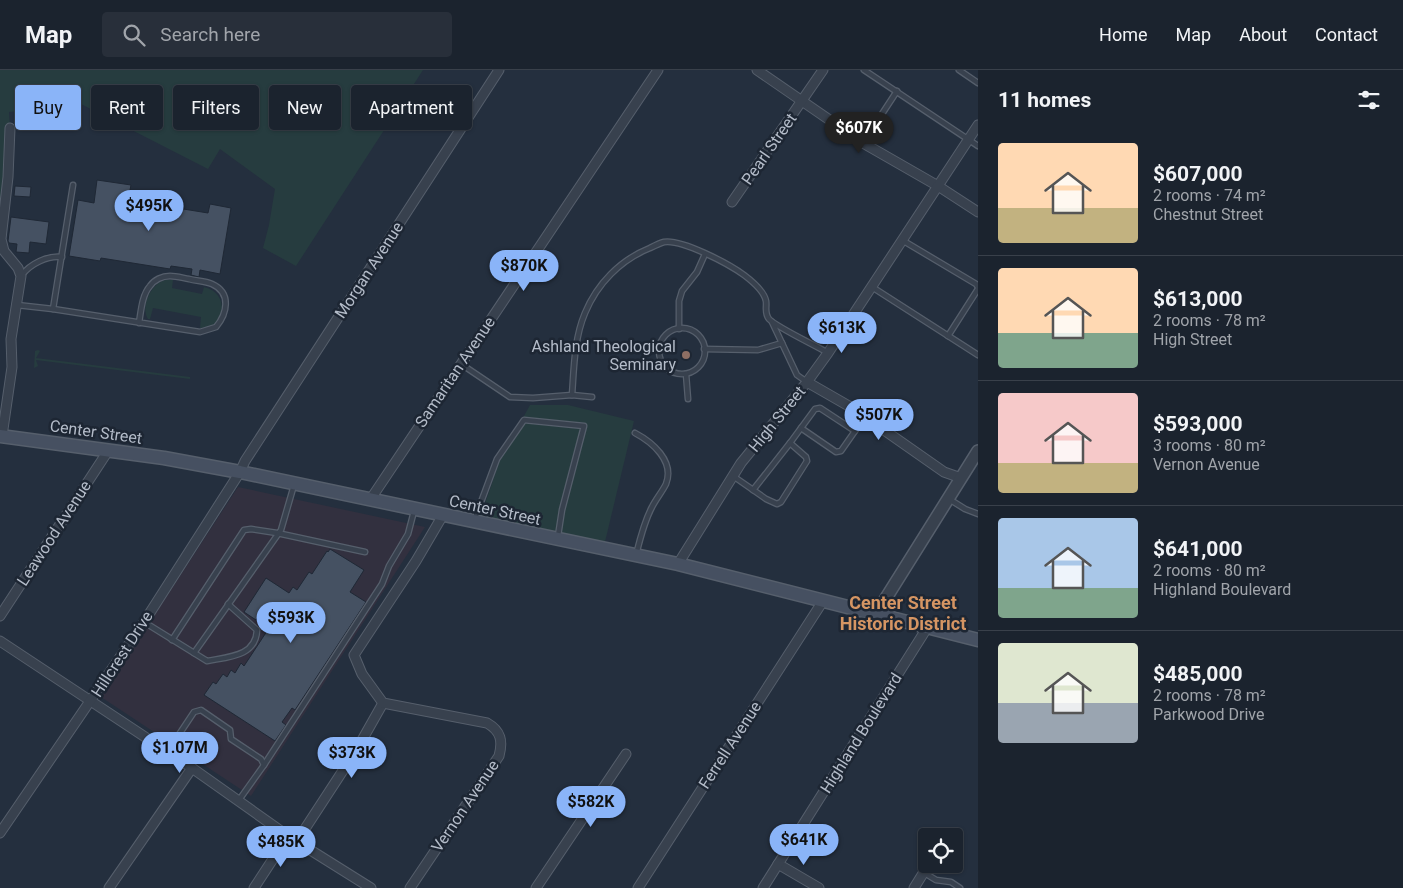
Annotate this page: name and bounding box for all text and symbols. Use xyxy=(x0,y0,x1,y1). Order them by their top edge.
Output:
search box xyxy=(102,12,452,57)
text: Map xyxy=(25,21,72,49)
icon: search xyxy=(120,21,148,49)
text: Search here xyxy=(160,23,260,46)
text: Home xyxy=(1099,24,1148,45)
text: Map xyxy=(1176,24,1211,45)
text: About xyxy=(1239,24,1287,45)
text: Contact xyxy=(1315,24,1378,45)
chip: Buy xyxy=(15,85,81,130)
chip: Rent xyxy=(91,85,163,130)
chip: Filters xyxy=(173,85,259,130)
chip: New xyxy=(269,85,341,130)
chip: Apartment xyxy=(351,85,472,130)
icon: filters xyxy=(1355,86,1383,114)
text: 11 homes xyxy=(998,88,1091,112)
street label: Pearl Street xyxy=(738,110,800,188)
pin: $607K xyxy=(824,112,894,154)
text: $607K xyxy=(836,118,882,137)
text: $607,000 xyxy=(1153,162,1243,186)
icon: home xyxy=(1038,163,1098,223)
text: 2 rooms · 74 m² xyxy=(1153,186,1266,205)
pin: $495K xyxy=(114,190,184,232)
text: $495K xyxy=(126,196,172,215)
text: Chestnut Street xyxy=(1153,205,1263,224)
street label: Morgan Avenue xyxy=(331,218,407,322)
pin: $870K xyxy=(489,250,559,292)
text: $870K xyxy=(501,256,547,275)
text: $613,000 xyxy=(1153,287,1243,311)
icon: home xyxy=(1038,288,1098,348)
text: 2 rooms · 78 m² xyxy=(1153,311,1266,330)
pin: $613K xyxy=(807,312,877,354)
street label: Samaritan Avenue xyxy=(411,313,499,431)
text: $613K xyxy=(819,318,865,337)
text: High Street xyxy=(1153,330,1232,349)
place label: Ashland Theological Seminary xyxy=(532,337,676,374)
marker: Ashland Theological Seminary xyxy=(680,349,692,361)
street label: High Street xyxy=(745,382,809,456)
pin: $507K xyxy=(844,398,914,441)
text: $507K xyxy=(856,405,902,424)
text: $593,000 xyxy=(1153,412,1243,436)
icon: home xyxy=(1038,413,1098,473)
street label: Center Street xyxy=(49,416,143,448)
text: 3 rooms · 80 m² xyxy=(1153,436,1266,455)
text: Vernon Avenue xyxy=(1153,455,1260,474)
street label: Leawood Avenue xyxy=(13,477,95,589)
street label: Center Street xyxy=(448,491,542,529)
text: $641,000 xyxy=(1153,537,1243,561)
icon: home xyxy=(1038,538,1098,598)
text: 2 rooms · 80 m² xyxy=(1153,561,1266,580)
text: Highland Boulevard xyxy=(1153,580,1291,599)
district label: Center Street Historic District xyxy=(840,592,966,634)
pin: $593K xyxy=(256,602,326,644)
street label: Hillcrest Drive xyxy=(87,607,157,701)
text: $593K xyxy=(268,608,314,627)
text: $485,000 xyxy=(1153,662,1243,686)
icon: home xyxy=(1038,663,1098,723)
street label: Highland Boulevard xyxy=(816,669,906,797)
text: 2 rooms · 78 m² xyxy=(1153,686,1266,705)
street label: Ferrell Avenue xyxy=(695,698,765,792)
text: Parkwood Drive xyxy=(1153,705,1264,724)
pin: $1.07M xyxy=(139,732,221,774)
pin: $373K xyxy=(317,736,387,779)
text: $1.07M xyxy=(152,738,208,757)
text: $373K xyxy=(329,743,375,762)
street label: Vernon Avenue xyxy=(427,756,503,856)
pin: $582K xyxy=(556,786,626,828)
text: $582K xyxy=(568,792,614,811)
pin: $641K xyxy=(769,824,839,866)
pin: $485K xyxy=(246,826,316,868)
map controls xyxy=(918,828,963,873)
button: locate xyxy=(918,828,963,873)
text: $641K xyxy=(781,830,827,849)
text: $485K xyxy=(258,832,304,851)

